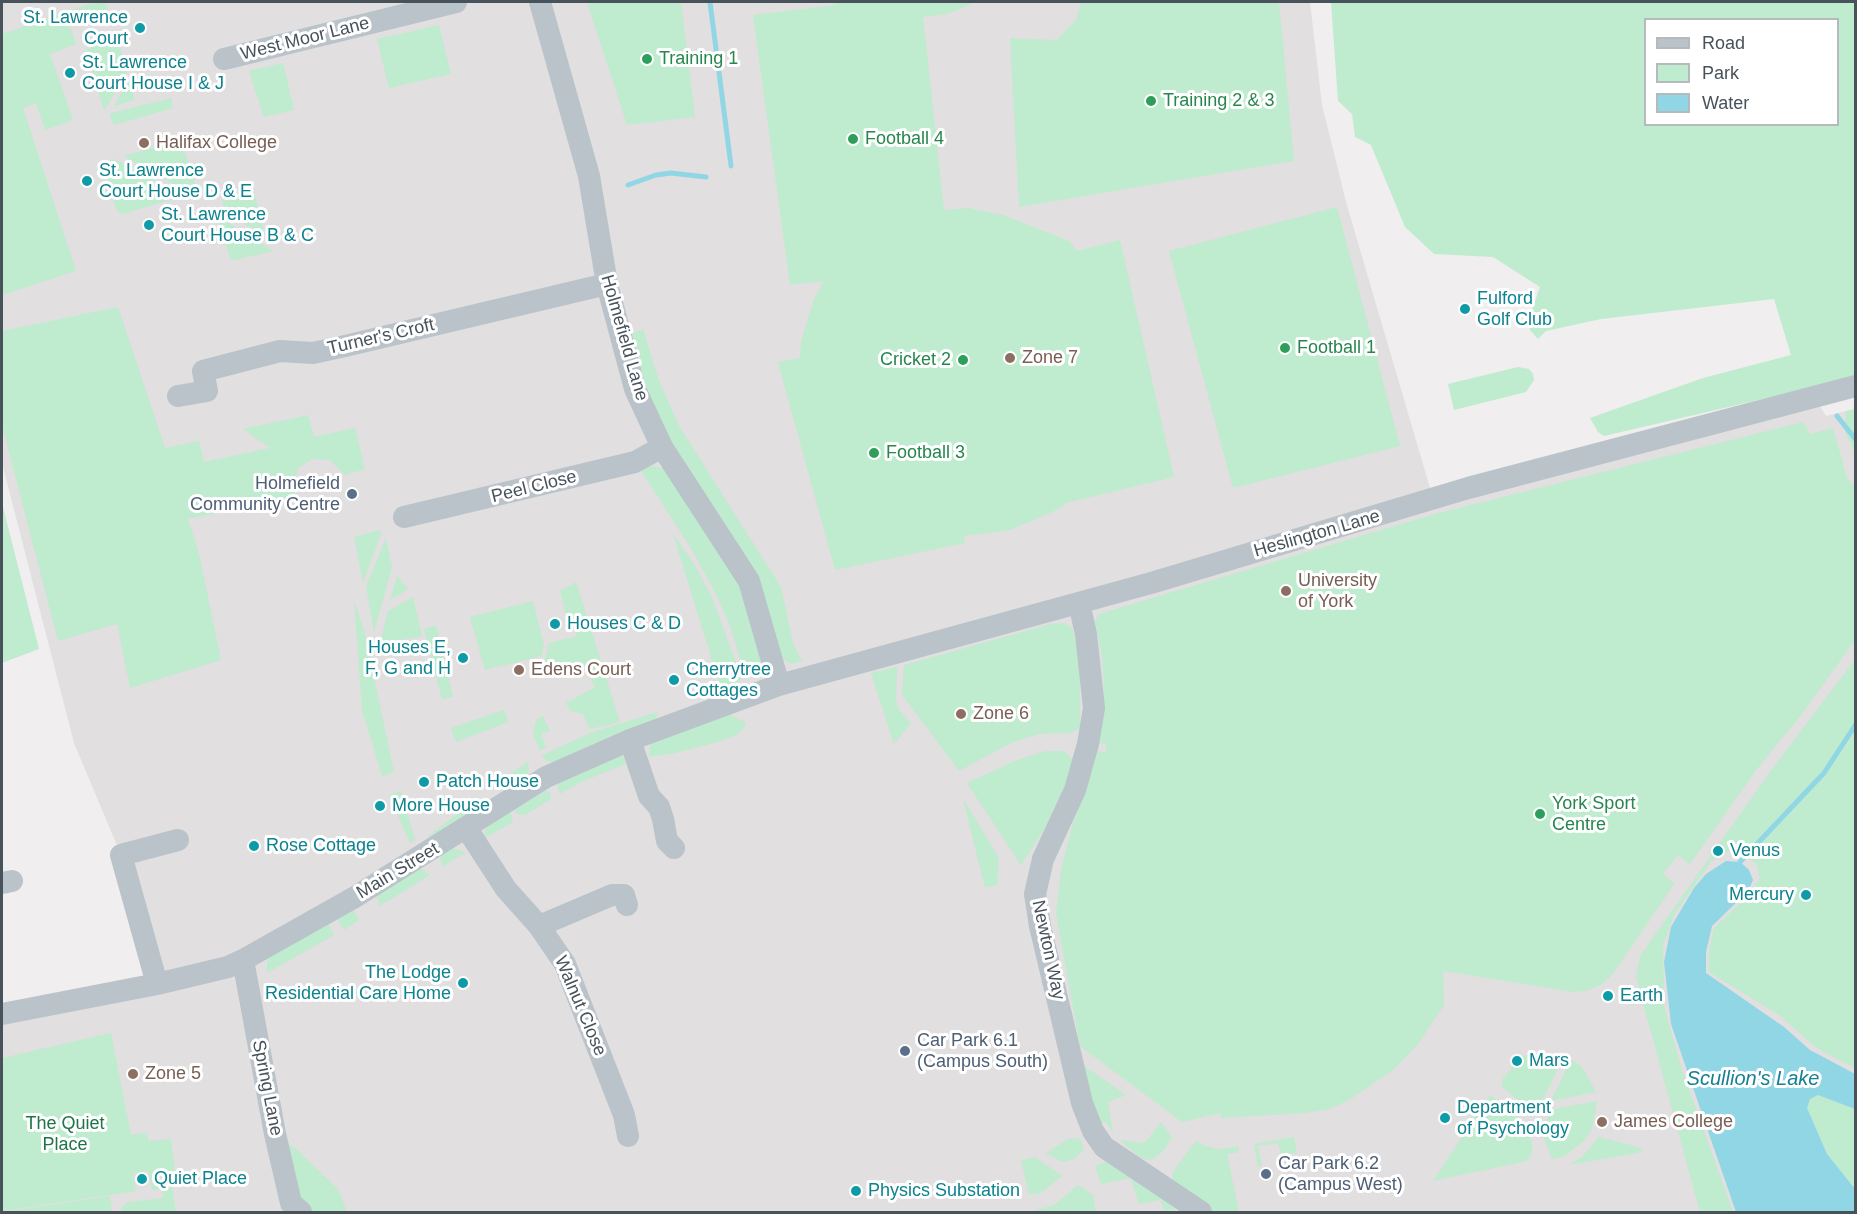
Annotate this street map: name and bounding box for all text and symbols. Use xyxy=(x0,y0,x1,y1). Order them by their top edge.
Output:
place label: St. Lawrence Court xyxy=(23,7,128,50)
street label: West Moor Lane xyxy=(238,13,372,65)
legend xyxy=(1644,18,1839,126)
marker: St. Lawrence Court xyxy=(133,21,147,35)
text: Road xyxy=(1702,33,1745,53)
place label: Training 1 xyxy=(659,48,738,70)
place label: St. Lawrence Court House I & J xyxy=(82,52,224,94)
marker: Training 1 xyxy=(640,52,654,66)
text: Park xyxy=(1702,63,1739,83)
marker: St. Lawrence Court House I & J xyxy=(63,66,77,80)
place label: Training 2 & 3 xyxy=(1163,90,1274,112)
text: Water xyxy=(1702,93,1749,113)
marker: Training 2 & 3 xyxy=(1144,94,1158,108)
place label: Football 4 xyxy=(865,128,944,150)
place label: Halifax College xyxy=(156,132,277,154)
marker: Football 4 xyxy=(846,132,860,146)
marker: Halifax College xyxy=(137,136,151,150)
place label: St. Lawrence Court House D & E xyxy=(99,160,252,202)
marker: St. Lawrence Court House D & E xyxy=(80,174,94,188)
place label: St. Lawrence Court House B & C xyxy=(161,204,314,246)
marker: St. Lawrence Court House B & C xyxy=(142,218,156,232)
street label: Holmefield Lane xyxy=(596,273,652,403)
place label: Fulford Golf Club xyxy=(1477,288,1552,330)
marker: Fulford Golf Club xyxy=(1458,302,1472,316)
street label: Turner's Croft xyxy=(326,314,436,360)
place label: Football 1 xyxy=(1297,337,1376,359)
marker: Football 1 xyxy=(1278,341,1292,355)
place label: Zone 7 xyxy=(1022,347,1078,369)
place label: Cricket 2 xyxy=(880,349,951,371)
marker: Zone 7 xyxy=(1003,351,1017,365)
marker: Cricket 2 xyxy=(956,353,970,367)
place label: Football 3 xyxy=(886,442,965,464)
marker: Football 3 xyxy=(867,446,881,460)
street label: Peel Close xyxy=(489,466,579,508)
place label: Holmefield Community Centre xyxy=(190,473,340,516)
marker: Holmefield Community Centre xyxy=(345,487,359,501)
street label: Heslington Lane xyxy=(1251,506,1383,562)
place label: University of York xyxy=(1298,570,1377,612)
marker: University of York xyxy=(1279,584,1293,598)
place label: Houses C & D xyxy=(567,613,681,635)
marker: Houses C & D xyxy=(548,617,562,631)
place label: Houses E, F, G and H xyxy=(365,637,451,680)
marker: Houses E, F, G and H xyxy=(456,651,470,665)
place label: Edens Court xyxy=(531,659,631,681)
place label: Cherrytree Cottages xyxy=(686,659,771,702)
marker: Edens Court xyxy=(512,663,526,677)
marker: Cherrytree Cottages xyxy=(667,673,681,687)
place label: Zone 6 xyxy=(973,703,1029,725)
marker: Zone 6 xyxy=(954,707,968,721)
place label: Patch House xyxy=(436,771,539,793)
marker: Patch House xyxy=(417,775,431,789)
place label: York Sport Centre xyxy=(1552,793,1635,836)
place label: More House xyxy=(392,795,490,817)
marker: More House xyxy=(373,799,387,813)
marker: York Sport Centre xyxy=(1533,807,1547,821)
place label: Rose Cottage xyxy=(266,835,376,857)
street label: Main Street xyxy=(353,838,443,904)
marker: Rose Cottage xyxy=(247,839,261,853)
place label: Venus xyxy=(1730,840,1780,862)
marker: Venus xyxy=(1711,844,1725,858)
place label: Mercury xyxy=(1729,884,1794,906)
marker: Mercury xyxy=(1799,888,1813,902)
street label: Newton Way xyxy=(1027,898,1069,1002)
street label: Walnut Close xyxy=(549,953,611,1059)
place label: The Lodge Residential Care Home xyxy=(265,962,451,1004)
marker: The Lodge Residential Care Home xyxy=(456,976,470,990)
place label: Earth xyxy=(1620,985,1663,1007)
marker: Earth xyxy=(1601,989,1615,1003)
place label: Car Park 6.1 (Campus South) xyxy=(917,1030,1048,1072)
street label: Spring Lane xyxy=(247,1038,287,1138)
marker: Car Park 6.1 (Campus South) xyxy=(898,1044,912,1058)
place label: Mars xyxy=(1529,1050,1569,1072)
marker: Mars xyxy=(1510,1054,1524,1068)
place label: Zone 5 xyxy=(145,1063,201,1085)
marker: Zone 5 xyxy=(126,1067,140,1081)
water label: Scullion's Lake xyxy=(1687,1067,1819,1091)
place label: Department of Psychology xyxy=(1457,1097,1569,1140)
marker: Department of Psychology xyxy=(1438,1111,1452,1125)
place label: James College xyxy=(1614,1111,1733,1133)
park label: The Quiet Place xyxy=(25,1113,105,1156)
marker: James College xyxy=(1595,1115,1609,1129)
place label: Car Park 6.2 (Campus West) xyxy=(1278,1153,1403,1196)
marker: Car Park 6.2 (Campus West) xyxy=(1259,1167,1273,1181)
place label: Quiet Place xyxy=(154,1168,247,1190)
marker: Quiet Place xyxy=(135,1172,149,1186)
place label: Physics Substation xyxy=(868,1180,1020,1202)
marker: Physics Substation xyxy=(849,1184,863,1198)

